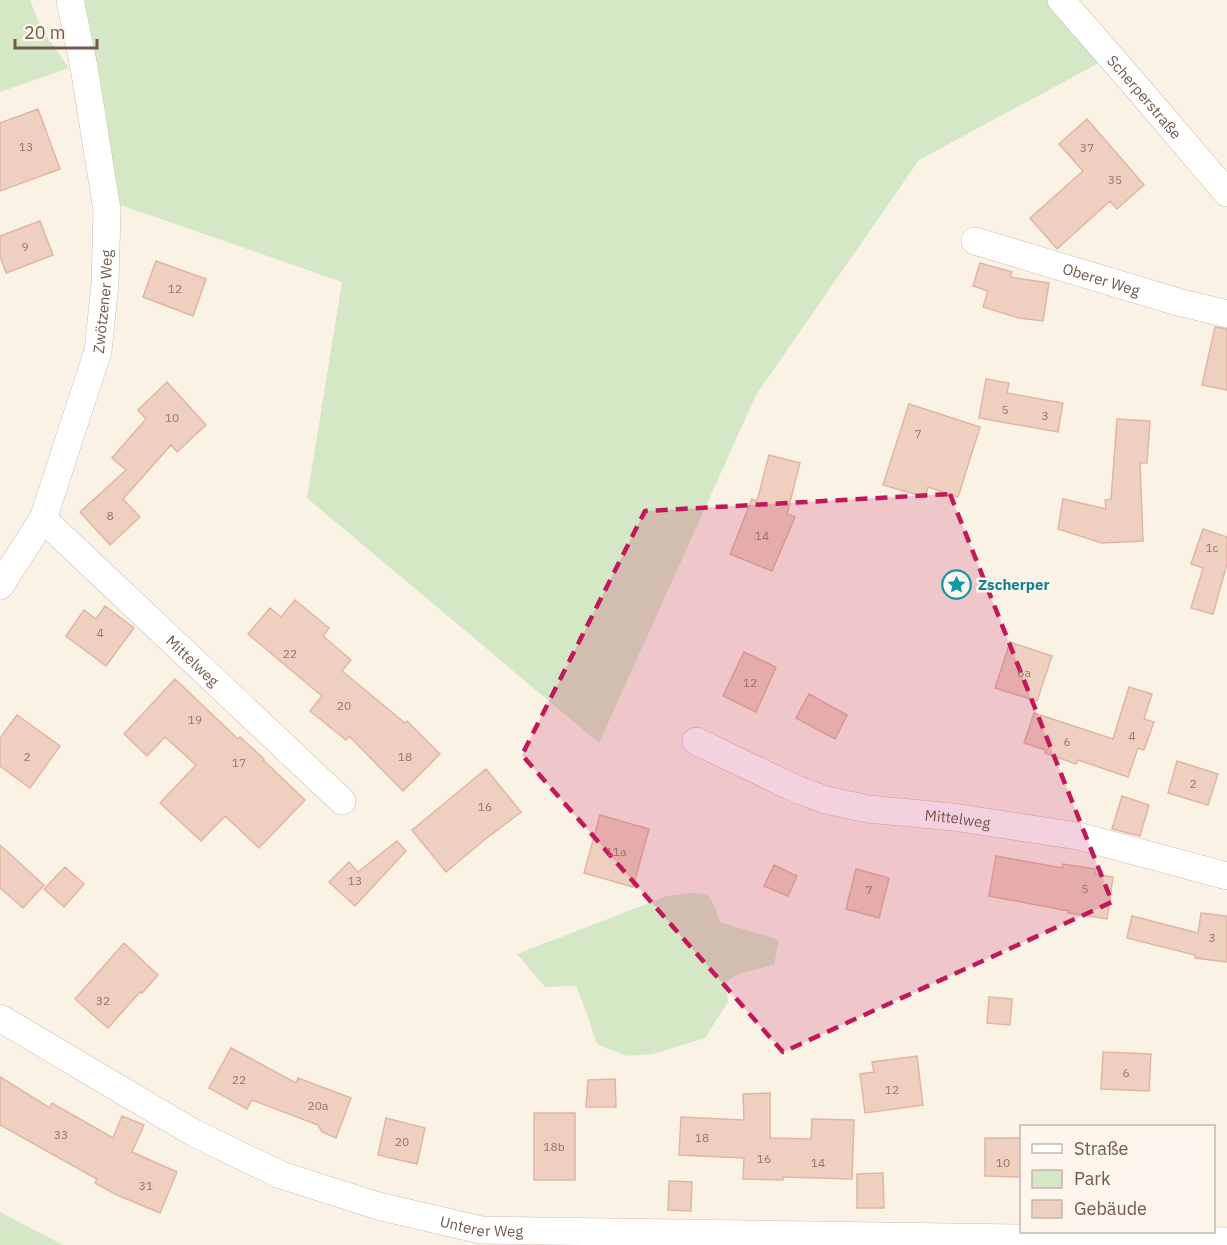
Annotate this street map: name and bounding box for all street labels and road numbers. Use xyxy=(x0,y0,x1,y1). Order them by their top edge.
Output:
street label: Scherperstraße xyxy=(1103,51,1186,143)
street label: Zwötzener Weg xyxy=(88,249,115,354)
street label: Oberer Weg xyxy=(1061,258,1142,300)
street label: Mittelweg xyxy=(162,631,224,690)
street label: Mittelweg xyxy=(924,805,992,832)
street label: Unterer Weg xyxy=(438,1211,524,1240)

